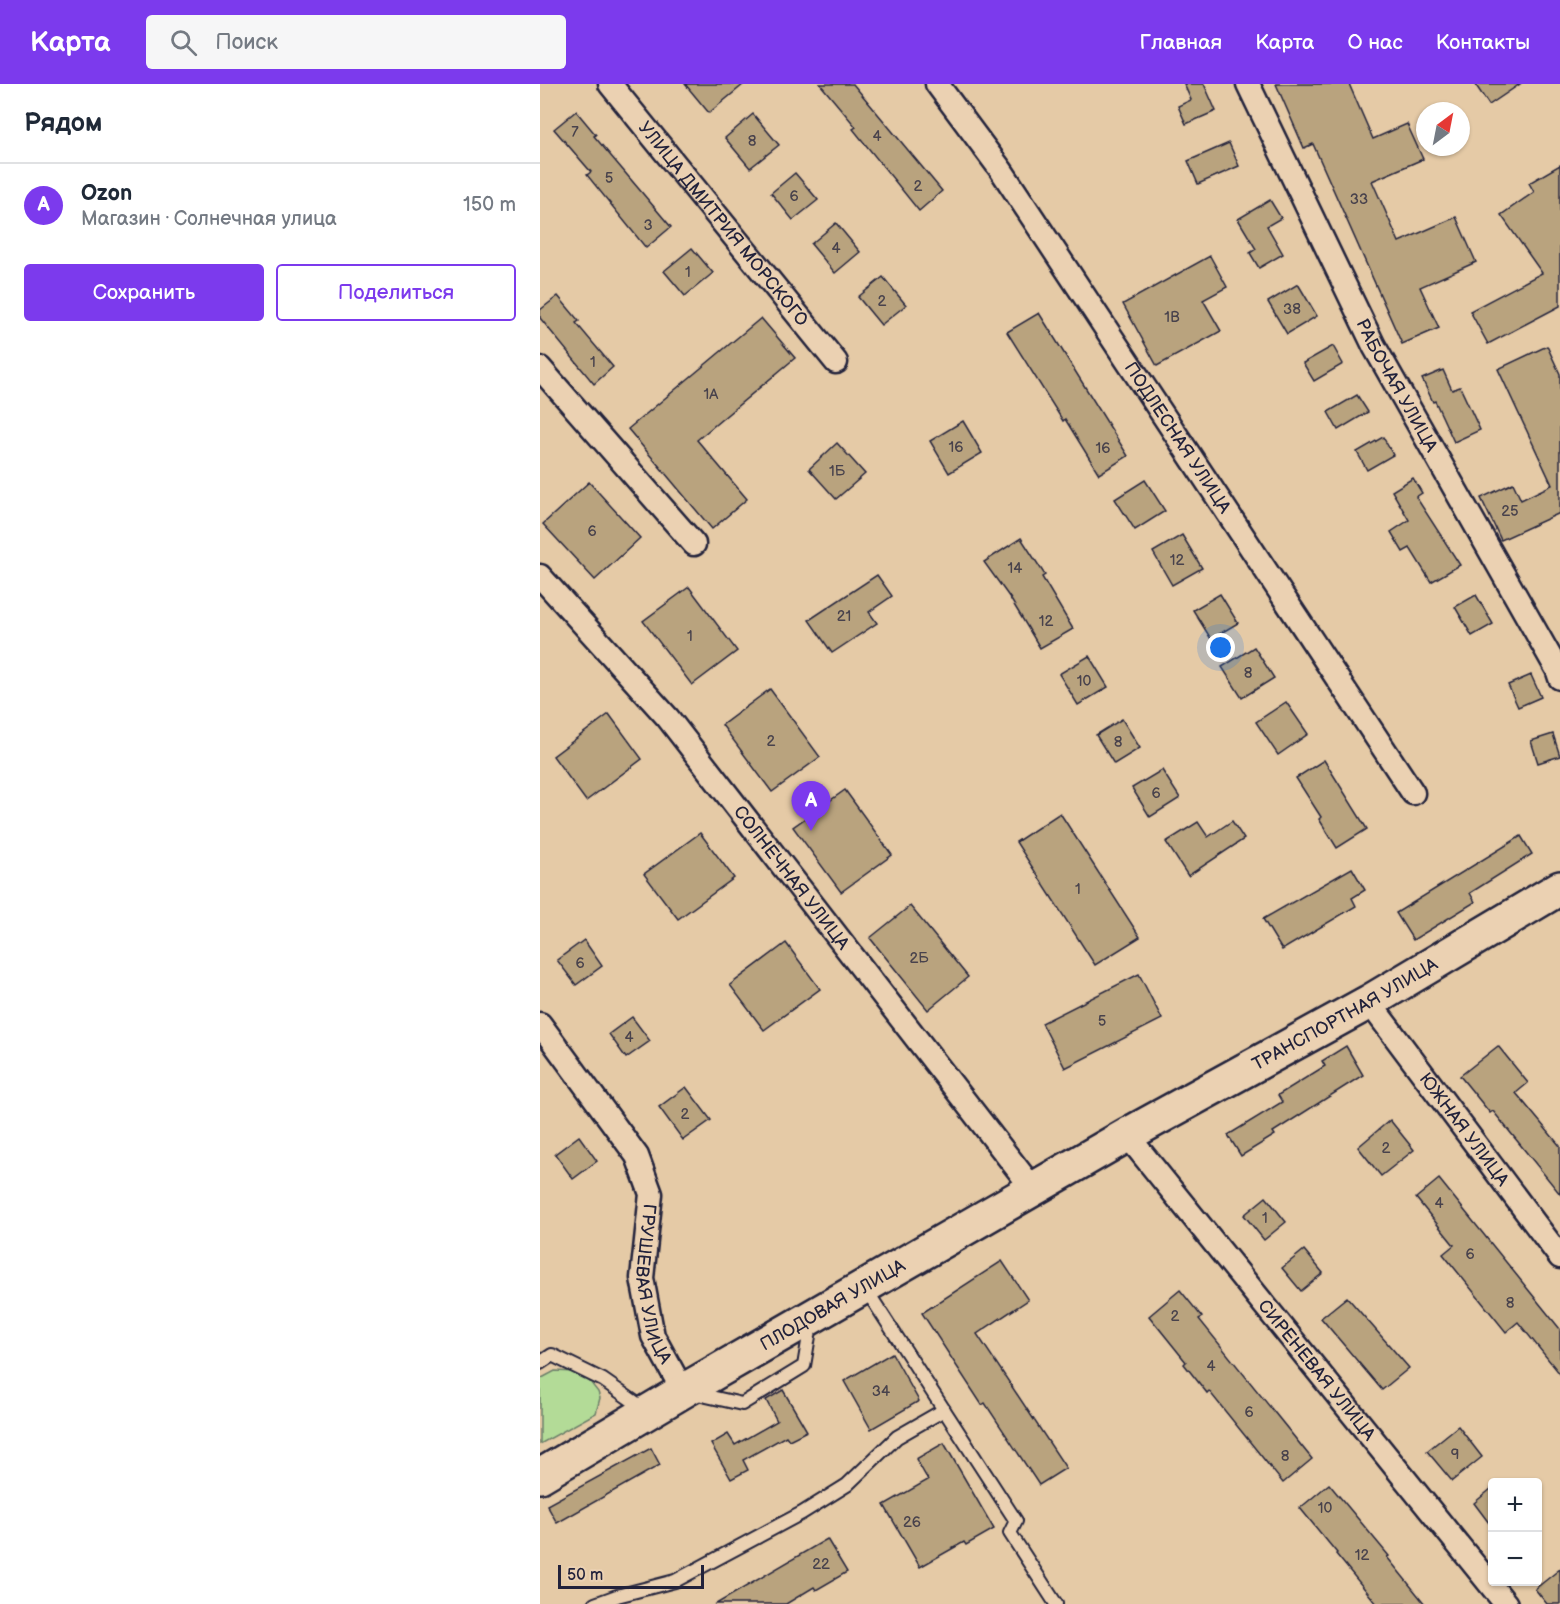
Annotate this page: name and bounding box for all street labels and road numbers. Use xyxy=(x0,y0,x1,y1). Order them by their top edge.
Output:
street label: УЛИЦА ДМИТРИЯ МОРСКОГО xyxy=(634,117,813,330)
street label: РАБОЧАЯ УЛИЦА xyxy=(1352,315,1442,455)
street label: ПОДЛЕСНАЯ УЛИЦА xyxy=(1120,358,1236,517)
street label: СОЛНЕЧНАЯ УЛИЦА xyxy=(729,801,854,954)
street label: ТРАНСПОРТНАЯ УЛИЦА xyxy=(1248,953,1441,1075)
street label: ЮЖНАЯ УЛИЦА xyxy=(1415,1069,1513,1190)
street label: ГРУШЕВАЯ УЛИЦА xyxy=(631,1203,677,1367)
street label: ПЛОДОВАЯ УЛИЦА xyxy=(756,1255,909,1355)
street label: СИРЕНЕВАЯ УЛИЦА xyxy=(1254,1295,1380,1445)

